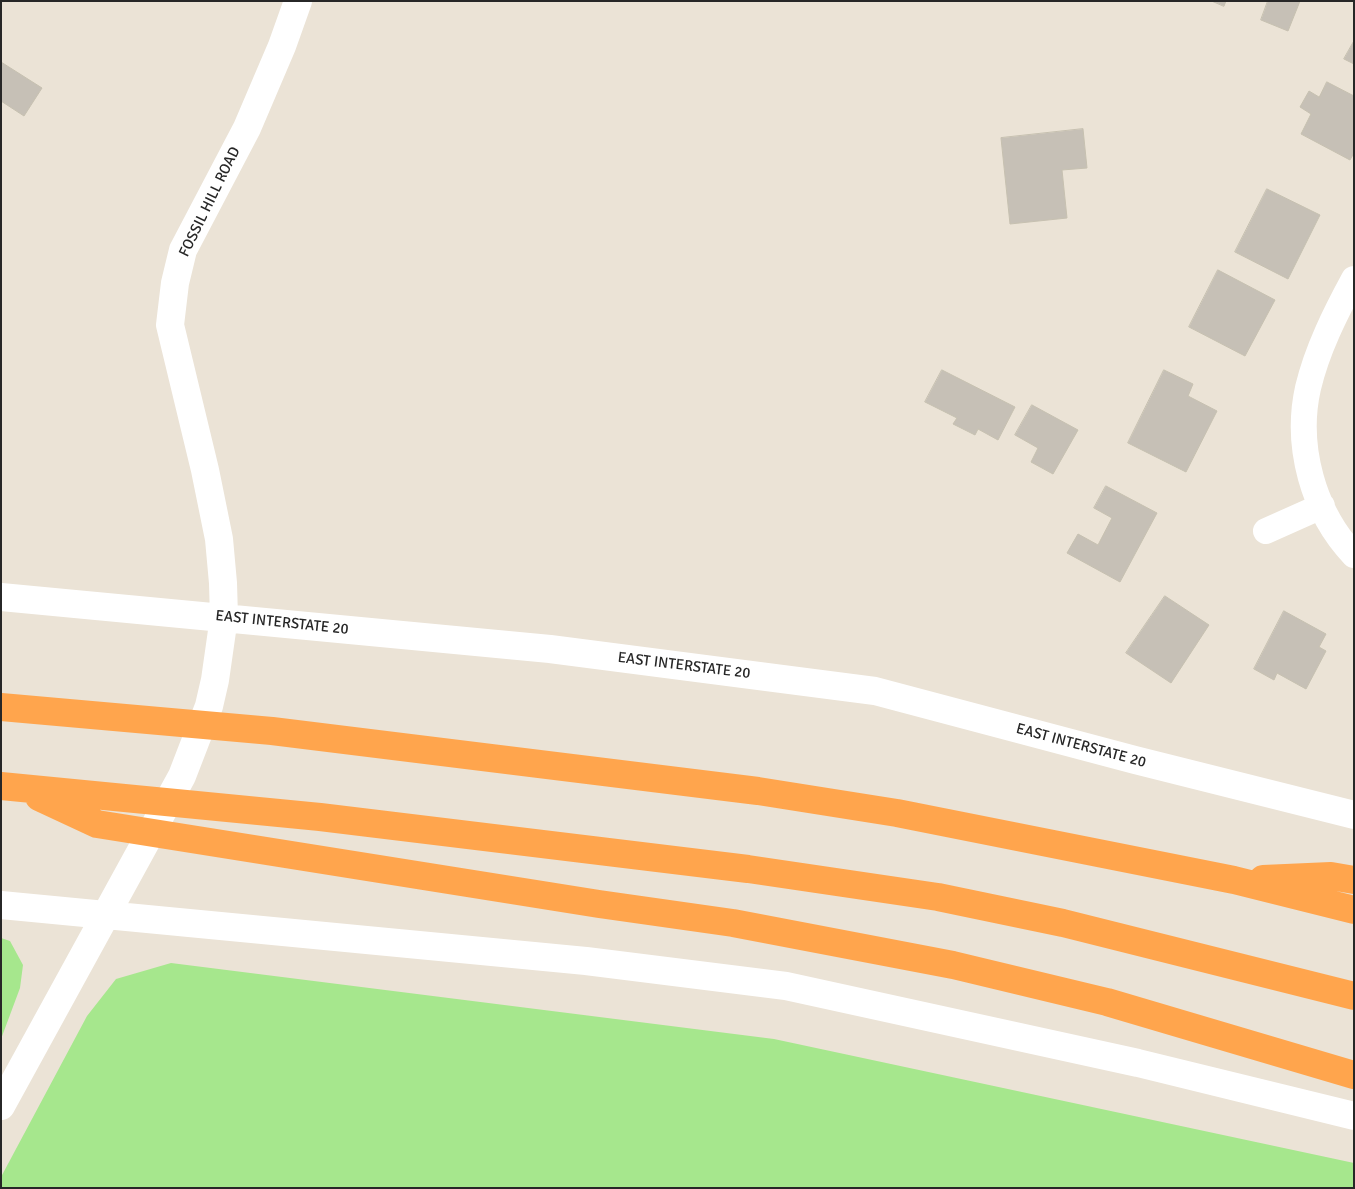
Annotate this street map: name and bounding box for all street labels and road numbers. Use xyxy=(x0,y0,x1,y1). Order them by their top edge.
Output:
street label: FOSSIL HILL ROAD xyxy=(176,144,244,260)
street label: EAST INTERSTATE 20 xyxy=(215,607,349,639)
street label: EAST INTERSTATE 20 xyxy=(617,649,751,683)
street label: EAST INTERSTATE 20 xyxy=(1014,720,1148,772)

